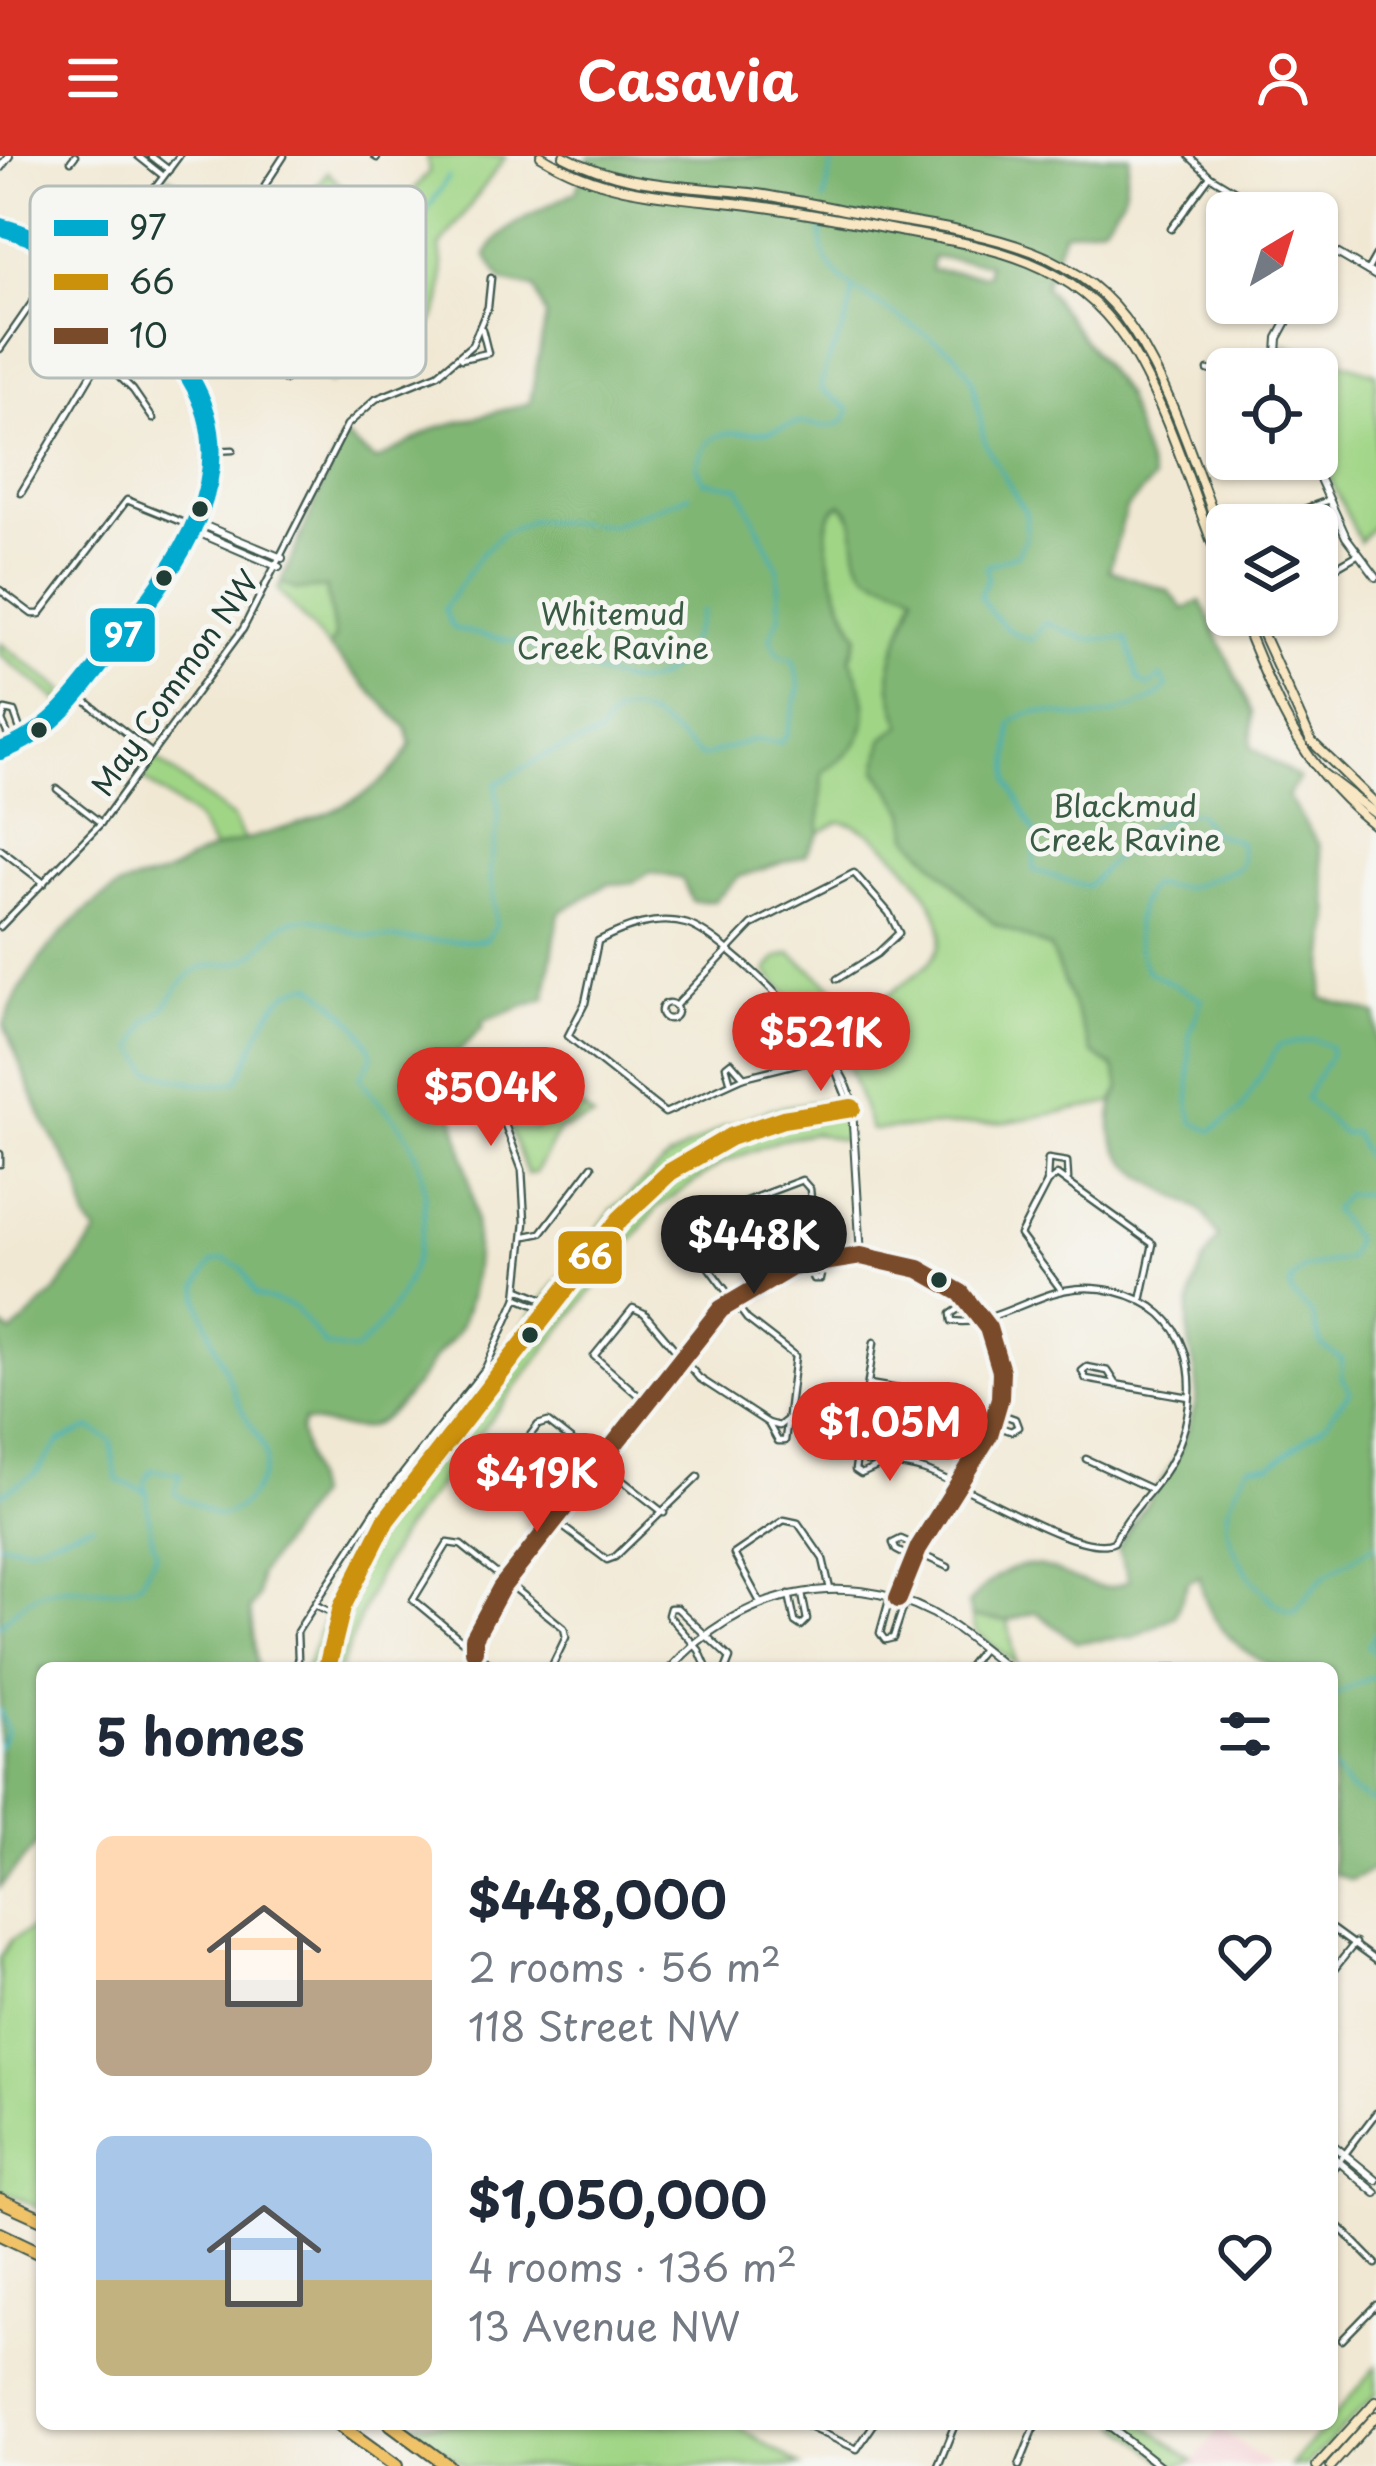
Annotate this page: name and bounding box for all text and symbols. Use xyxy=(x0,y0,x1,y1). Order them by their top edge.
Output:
text: Casavia xyxy=(577,38,799,119)
icon: menu xyxy=(60,45,126,111)
icon: person xyxy=(1250,45,1316,111)
legend xyxy=(30,186,426,378)
north arrow xyxy=(1206,192,1338,324)
map controls xyxy=(1206,192,1338,636)
text: 97 xyxy=(129,201,167,251)
text: 66 xyxy=(129,255,175,305)
text: 10 xyxy=(129,309,168,359)
button: locate xyxy=(1206,348,1338,480)
unlabelled marker xyxy=(189,498,211,520)
button: layers xyxy=(1206,504,1338,636)
street label: May Common NW xyxy=(79,560,269,804)
unlabelled marker xyxy=(153,567,175,589)
park label: Whitemud Creek Ravine xyxy=(517,590,709,669)
line badge: 97 xyxy=(88,606,157,664)
text: 97 xyxy=(104,608,142,658)
unlabelled marker xyxy=(28,719,50,741)
park label: Blackmud Creek Ravine xyxy=(1029,782,1221,861)
pin: $521K xyxy=(737,992,905,1094)
text: $521K xyxy=(759,1001,883,1060)
pin: $504K xyxy=(407,1047,575,1149)
text: $504K xyxy=(424,1056,558,1115)
pin: $448K xyxy=(670,1195,838,1297)
text: $448K xyxy=(688,1204,820,1263)
line badge: 66 xyxy=(556,1229,624,1286)
text: 66 xyxy=(568,1230,612,1280)
unlabelled marker xyxy=(928,1269,950,1291)
unlabelled marker xyxy=(519,1324,541,1346)
pin: $1.05M xyxy=(792,1382,988,1484)
text: $1.05M xyxy=(819,1391,961,1450)
pin: $419K xyxy=(453,1433,621,1535)
text: $419K xyxy=(476,1442,598,1501)
text: 5 homes xyxy=(96,1696,305,1773)
icon: filters xyxy=(1212,1701,1278,1767)
text: $448,000 xyxy=(468,1859,727,1936)
icon: home xyxy=(192,1884,336,2028)
icon: heart xyxy=(1212,1923,1278,1989)
text: 2 rooms · 56 m² xyxy=(468,1936,781,1995)
text: 118 Street NW xyxy=(468,1995,740,2054)
text: $1,050,000 xyxy=(468,2159,767,2236)
icon: home xyxy=(192,2184,336,2328)
icon: heart xyxy=(1212,2223,1278,2289)
text: 4 rooms · 136 m² xyxy=(468,2236,797,2295)
text: 13 Avenue NW xyxy=(468,2295,740,2354)

